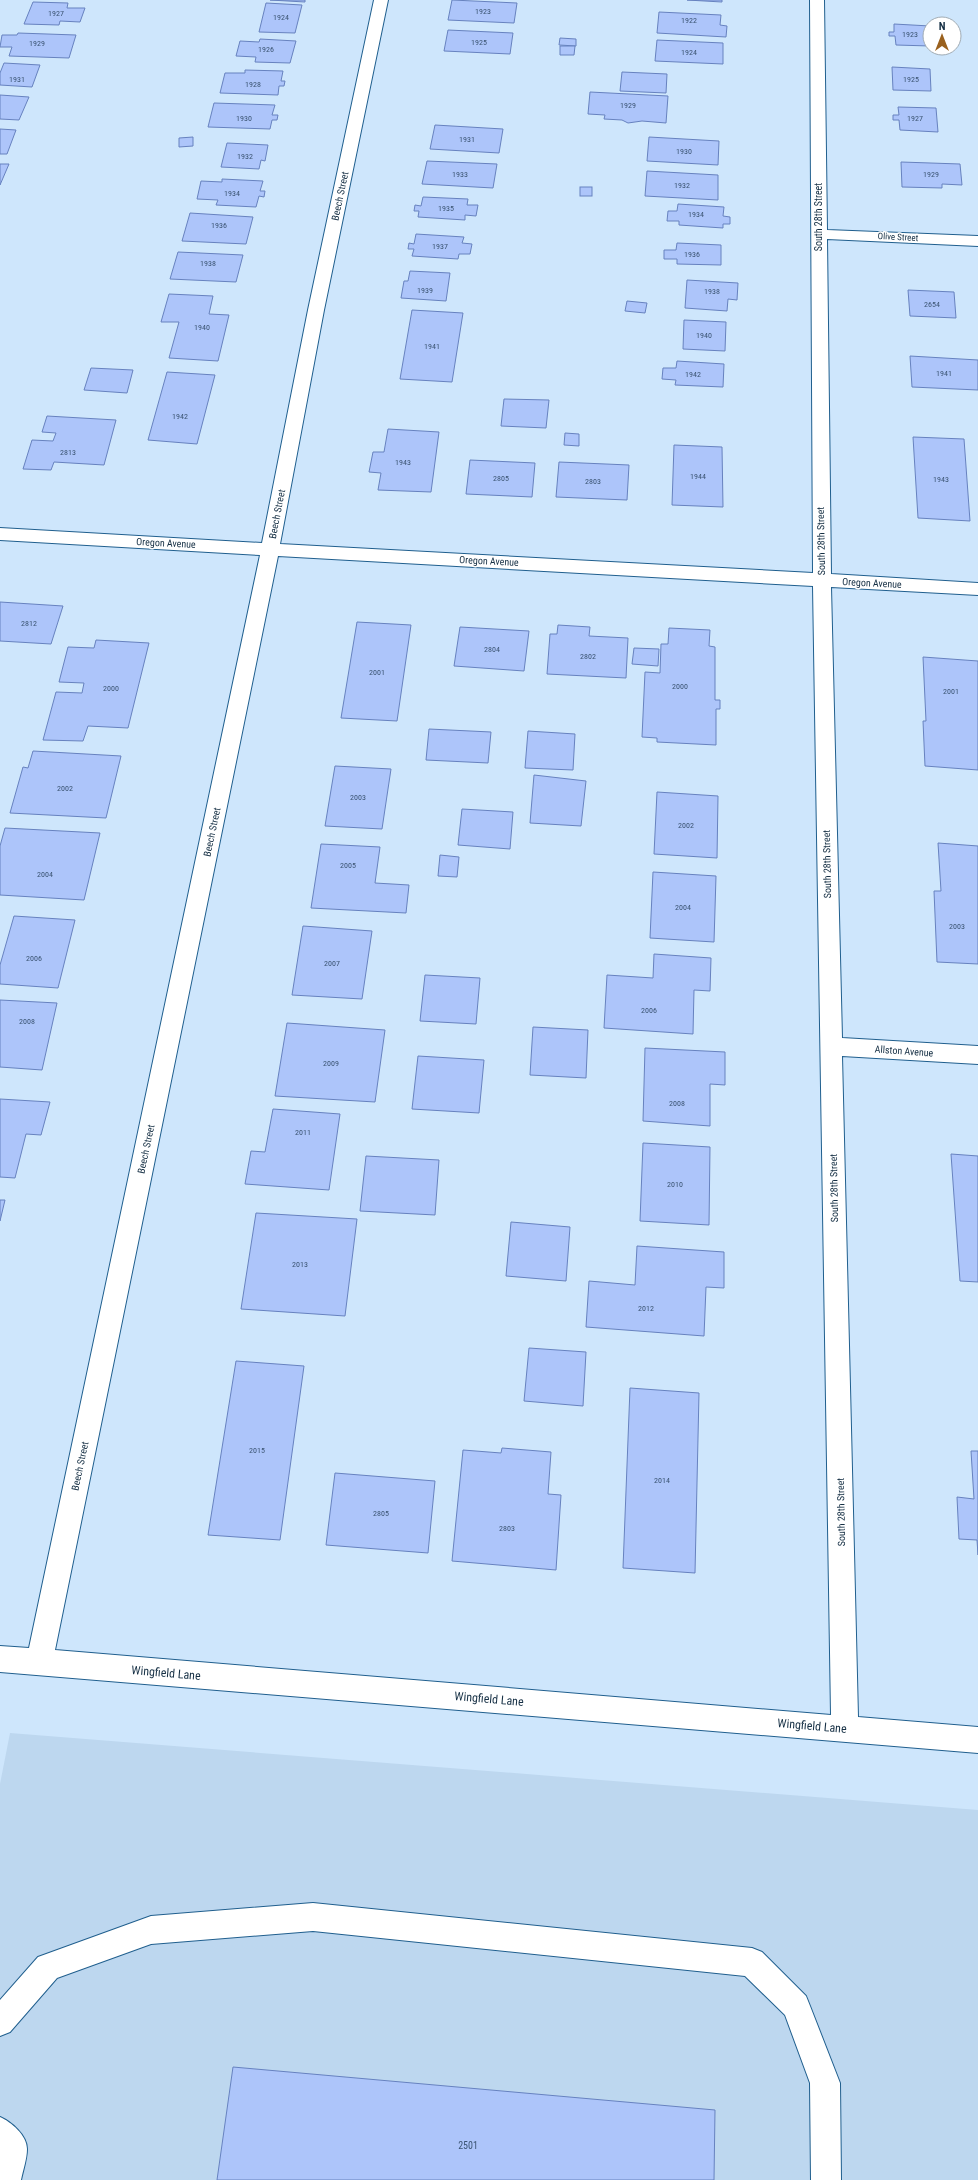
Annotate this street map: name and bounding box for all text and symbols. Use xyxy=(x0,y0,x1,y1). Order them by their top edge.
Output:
house number: 1923 xyxy=(475,7,491,16)
house number: 1927 xyxy=(48,9,64,18)
house number: 1924 xyxy=(273,13,289,22)
house number: 1922 xyxy=(681,16,697,25)
north arrow xyxy=(922,16,962,56)
text: N xyxy=(939,20,946,33)
house number: 1923 xyxy=(902,30,918,39)
house number: 1925 xyxy=(471,38,487,47)
house number: 1929 xyxy=(29,39,45,48)
house number: 1926 xyxy=(258,45,274,54)
house number: 1924 xyxy=(681,48,697,57)
house number: 1931 xyxy=(9,75,25,84)
house number: 1925 xyxy=(903,75,919,84)
house number: 1928 xyxy=(245,80,261,89)
house number: 1929 xyxy=(620,101,636,110)
house number: 1930 xyxy=(236,114,252,123)
house number: 1927 xyxy=(907,114,923,123)
house number: 1931 xyxy=(459,135,475,144)
house number: 1930 xyxy=(676,147,692,156)
house number: 1932 xyxy=(237,152,253,161)
street label: Beech Street xyxy=(329,170,351,222)
house number: 1933 xyxy=(452,170,468,179)
house number: 1929 xyxy=(923,170,939,179)
house number: 1932 xyxy=(674,181,690,190)
street label: South 28th Street xyxy=(813,183,824,251)
house number: 1934 xyxy=(224,189,240,198)
house number: 1935 xyxy=(438,204,454,213)
house number: 1934 xyxy=(688,210,704,219)
house number: 1936 xyxy=(211,221,227,230)
street label: Olive Street xyxy=(877,231,919,243)
house number: 1937 xyxy=(432,242,448,251)
house number: 1936 xyxy=(684,250,700,259)
house number: 1938 xyxy=(200,259,216,268)
house number: 1939 xyxy=(417,286,433,295)
house number: 1938 xyxy=(704,287,720,296)
house number: 2654 xyxy=(924,300,940,309)
house number: 1940 xyxy=(194,323,210,332)
house number: 1940 xyxy=(696,331,712,340)
house number: 1941 xyxy=(424,342,440,351)
house number: 1941 xyxy=(936,369,952,378)
house number: 1942 xyxy=(685,370,701,379)
house number: 1942 xyxy=(172,412,188,421)
house number: 2813 xyxy=(60,448,76,457)
house number: 1943 xyxy=(395,458,411,467)
house number: 1944 xyxy=(690,472,706,481)
house number: 2805 xyxy=(493,474,509,483)
house number: 1943 xyxy=(933,475,949,484)
house number: 2803 xyxy=(585,477,601,486)
street label: Beech Street xyxy=(267,488,287,540)
street label: South 28th Street xyxy=(815,507,827,575)
street label: Oregon Avenue xyxy=(136,536,196,550)
street label: Oregon Avenue xyxy=(459,554,519,568)
street label: Oregon Avenue xyxy=(842,576,902,590)
house number: 2812 xyxy=(21,619,37,628)
house number: 2804 xyxy=(484,645,500,654)
house number: 2802 xyxy=(580,652,596,661)
house number: 2001 xyxy=(369,668,385,677)
house number: 2000 xyxy=(672,682,688,691)
house number: 2000 xyxy=(103,684,119,693)
house number: 2001 xyxy=(943,687,959,696)
house number: 2002 xyxy=(57,784,73,793)
house number: 2003 xyxy=(350,793,366,802)
street label: Beech Street xyxy=(201,806,223,858)
house number: 2002 xyxy=(678,821,694,830)
street label: South 28th Street xyxy=(821,830,833,898)
house number: 2005 xyxy=(340,861,356,870)
house number: 2004 xyxy=(37,870,53,879)
house number: 2004 xyxy=(675,903,691,912)
house number: 2003 xyxy=(949,922,965,931)
house number: 2006 xyxy=(26,954,42,963)
house number: 2007 xyxy=(324,959,340,968)
house number: 2006 xyxy=(641,1006,657,1015)
house number: 2008 xyxy=(19,1017,35,1026)
street label: Allston Avenue xyxy=(874,1043,934,1059)
house number: 2009 xyxy=(323,1059,339,1068)
house number: 2008 xyxy=(669,1099,685,1108)
street label: Beech Street xyxy=(135,1123,157,1175)
house number: 2011 xyxy=(295,1128,311,1137)
street label: South 28th Street xyxy=(828,1154,840,1222)
house number: 2010 xyxy=(667,1180,683,1189)
house number: 2013 xyxy=(292,1260,308,1269)
house number: 2012 xyxy=(638,1304,654,1313)
street label: Beech Street xyxy=(69,1440,91,1492)
house number: 2015 xyxy=(249,1446,265,1455)
house number: 2014 xyxy=(654,1476,670,1485)
street label: South 28th Street xyxy=(835,1478,847,1546)
house number: 2805 xyxy=(373,1509,389,1518)
house number: 2803 xyxy=(499,1524,515,1533)
street label: Wingfield Lane xyxy=(131,1663,202,1683)
street label: Wingfield Lane xyxy=(454,1689,525,1709)
street label: Wingfield Lane xyxy=(777,1716,848,1736)
house number: 2501 xyxy=(458,2140,478,2151)

